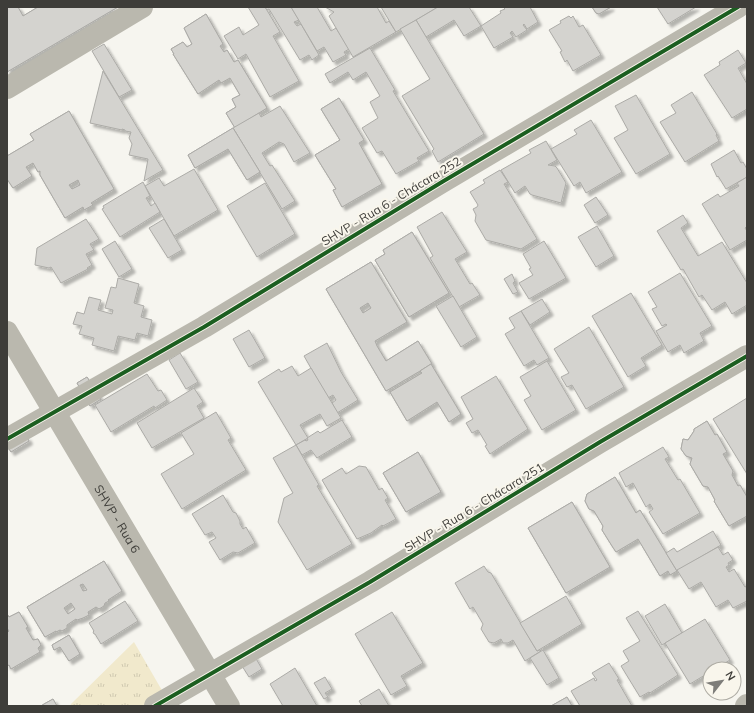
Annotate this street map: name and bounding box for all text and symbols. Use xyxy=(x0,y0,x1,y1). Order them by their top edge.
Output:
street label: SHVP - Rua 6 - Chácara 252 xyxy=(318,153,464,249)
street label: SHVP - Rua 6 - Chácara 251 xyxy=(401,459,547,555)
street label: SHVP - Rua 6 xyxy=(92,482,144,556)
north arrow xyxy=(702,661,742,701)
text: N xyxy=(722,669,739,683)

